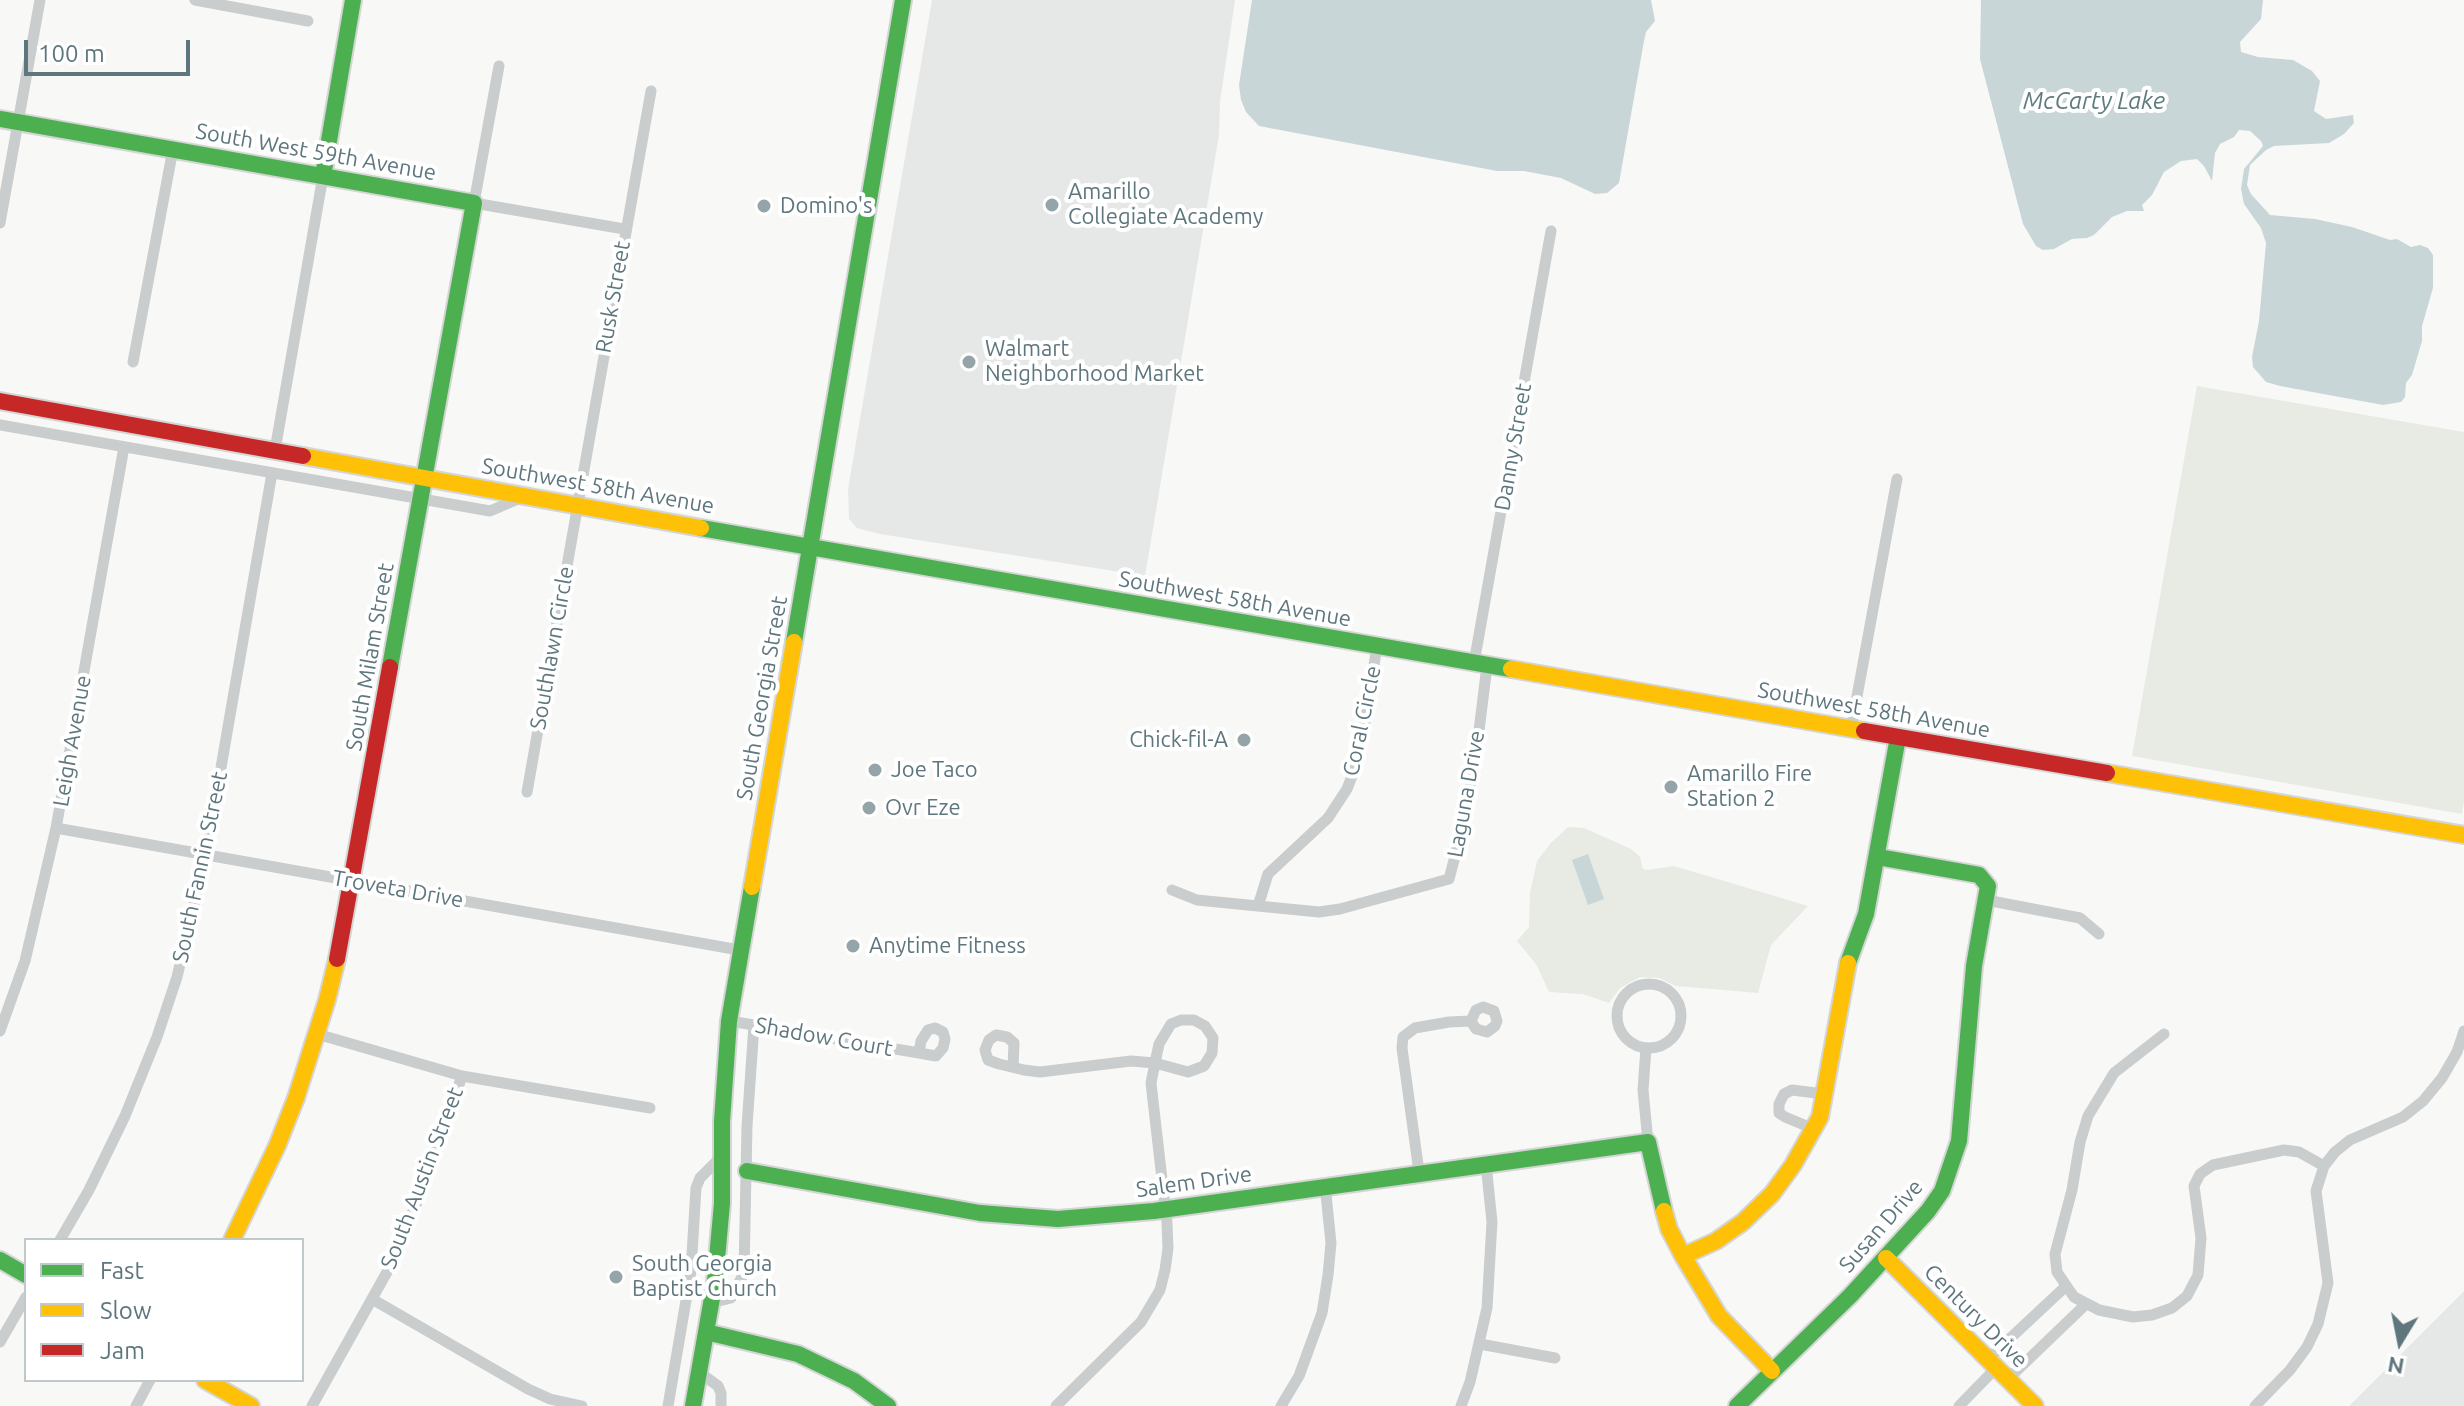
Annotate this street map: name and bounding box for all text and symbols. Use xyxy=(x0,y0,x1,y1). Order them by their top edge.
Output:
scale bar xyxy=(28,24,194,74)
text: 100 m xyxy=(38,40,105,67)
water label: McCarty Lake xyxy=(2023,87,2165,115)
street label: South West 59th Avenue xyxy=(194,118,438,186)
place label: Amarillo Collegiate Academy xyxy=(1068,179,1263,230)
place label: Domino's xyxy=(780,193,873,219)
marker: Amarillo Collegiate Academy xyxy=(1043,196,1061,214)
marker: Domino's xyxy=(755,197,773,215)
street label: Rusk Street xyxy=(590,239,636,355)
place label: Walmart Neighborhood Market xyxy=(985,336,1204,388)
marker: Walmart Neighborhood Market xyxy=(960,353,978,371)
street label: Danny Street xyxy=(1489,381,1537,513)
street label: Southwest 58th Avenue xyxy=(480,453,716,519)
street label: South Milam Street xyxy=(340,561,400,753)
street label: Southlawn Circle xyxy=(525,564,579,732)
street label: Southwest 58th Avenue xyxy=(1117,566,1353,632)
street label: South Georgia Street xyxy=(731,594,793,802)
street label: Coral Circle xyxy=(1337,663,1387,779)
street label: Leigh Avenue xyxy=(47,673,97,809)
street label: Southwest 58th Avenue xyxy=(1756,677,1992,743)
place label: Chick-fil-A xyxy=(1129,727,1228,753)
street label: Laguna Drive xyxy=(1442,728,1490,860)
marker: Chick-fil-A xyxy=(1235,731,1253,749)
place label: Joe Taco xyxy=(891,757,978,783)
marker: Joe Taco xyxy=(866,761,884,779)
place label: Amarillo Fire Station 2 xyxy=(1687,761,1812,812)
street label: South Fannin Street xyxy=(167,769,233,965)
marker: Amarillo Fire Station 2 xyxy=(1662,778,1680,796)
place label: Ovr Eze xyxy=(885,795,961,821)
marker: Ovr Eze xyxy=(860,799,878,817)
street label: Troveta Drive xyxy=(331,865,465,913)
place label: Anytime Fitness xyxy=(869,933,1026,959)
marker: Anytime Fitness xyxy=(844,937,862,955)
street label: Shadow Court xyxy=(753,1012,895,1062)
street label: South Austin Street xyxy=(375,1083,469,1273)
street label: Salem Drive xyxy=(1134,1161,1254,1203)
street label: Susan Drive xyxy=(1833,1174,1929,1278)
legend xyxy=(24,1238,304,1382)
place label: South Georgia Baptist Church xyxy=(632,1251,777,1302)
text: Fast xyxy=(100,1257,144,1284)
street label: Century Drive xyxy=(1919,1259,2033,1373)
marker: South Georgia Baptist Church xyxy=(607,1268,625,1286)
text: Slow xyxy=(100,1297,152,1324)
north arrow xyxy=(2360,1302,2440,1382)
text: Jam xyxy=(100,1337,145,1364)
text: N xyxy=(2385,1352,2406,1380)

